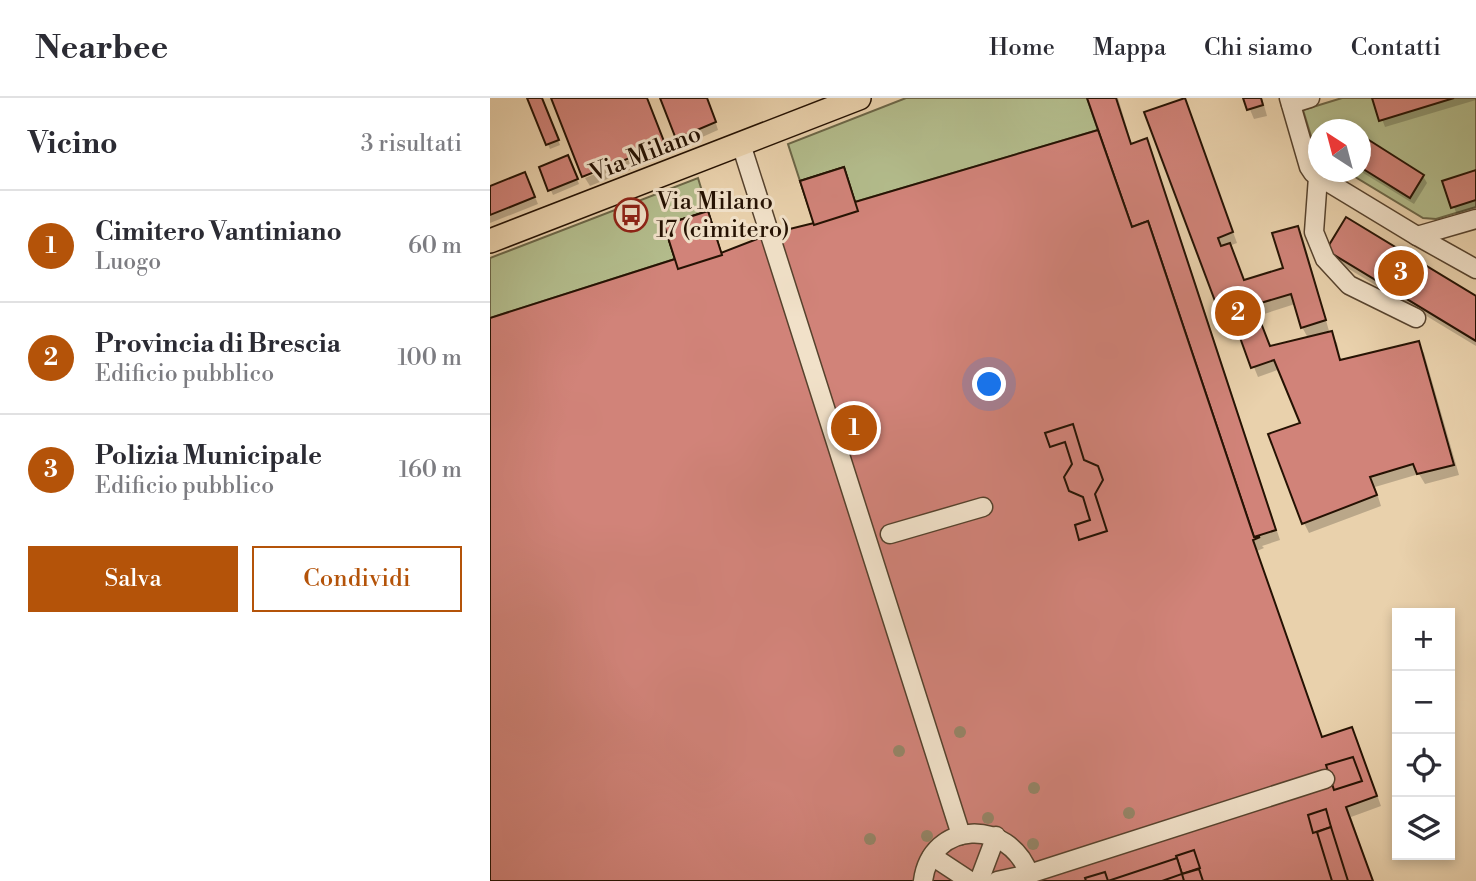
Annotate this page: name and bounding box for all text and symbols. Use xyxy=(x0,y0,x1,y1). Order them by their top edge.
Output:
text: Nearbee xyxy=(35,28,168,69)
text: Home xyxy=(989,33,1055,63)
text: Mappa xyxy=(1093,33,1166,63)
text: Chi siamo xyxy=(1204,33,1313,63)
text: Contatti xyxy=(1351,33,1441,63)
street label: Via Milano xyxy=(584,119,705,189)
north arrow xyxy=(1308,119,1371,182)
text: Vicino xyxy=(28,125,118,163)
text: 3 risultati xyxy=(361,130,462,158)
place label: Via Milano 17 (cimitero) xyxy=(655,187,790,245)
bus stop icon: Via Milano 17 (cimitero) xyxy=(612,196,650,234)
text: Cimitero Vantiniano xyxy=(95,216,342,248)
text: 1 xyxy=(45,232,57,260)
text: 60 m xyxy=(408,232,462,260)
pin: 3 xyxy=(1378,247,1424,299)
text: Luogo xyxy=(95,248,161,276)
pin: 2 xyxy=(1215,287,1261,339)
text: Provincia di Brescia xyxy=(95,328,341,360)
text: 2 xyxy=(44,344,58,372)
text: 100 m xyxy=(397,344,462,372)
text: Edificio pubblico xyxy=(95,360,274,388)
your location xyxy=(972,367,1006,401)
pin: 1 xyxy=(831,402,877,454)
text: Polizia Municipale xyxy=(95,440,322,472)
text: 3 xyxy=(44,456,58,484)
text: 160 m xyxy=(399,456,462,484)
text: Edificio pubblico xyxy=(95,472,274,500)
button: Salva xyxy=(28,546,238,612)
button: Condividi xyxy=(252,546,462,612)
map controls xyxy=(1392,608,1455,860)
button: + xyxy=(1392,608,1455,671)
button: − xyxy=(1392,671,1455,734)
button: locate xyxy=(1392,734,1455,797)
button: layers xyxy=(1392,797,1455,860)

